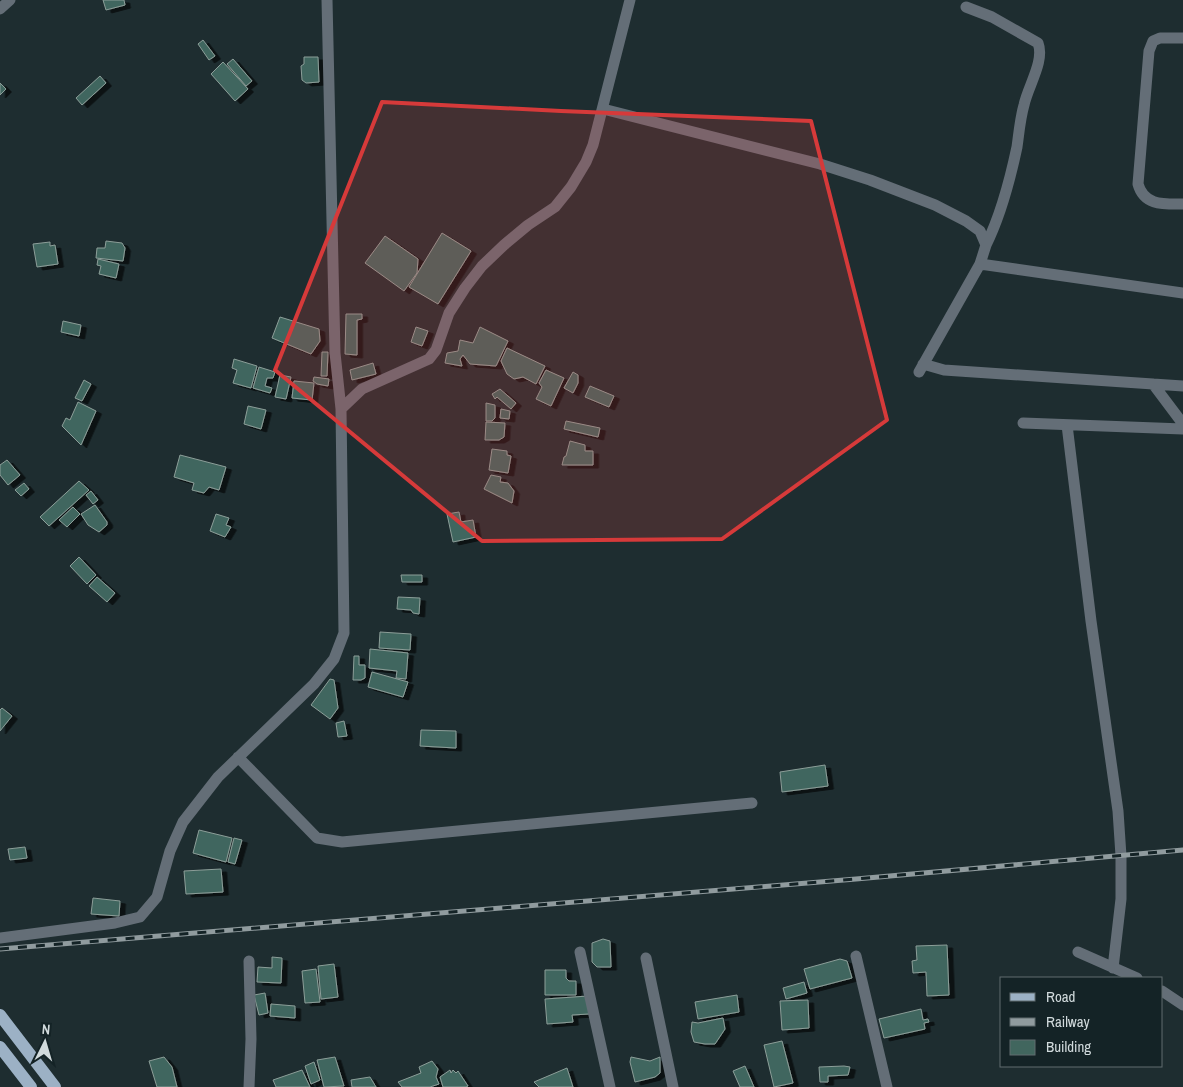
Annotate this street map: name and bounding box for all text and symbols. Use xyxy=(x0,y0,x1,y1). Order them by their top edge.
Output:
legend xyxy=(1000,977,1163,1067)
text: Road xyxy=(1046,986,1075,1007)
text: Railway xyxy=(1046,1011,1091,1032)
north arrow xyxy=(20,1017,70,1067)
text: N xyxy=(41,1020,51,1038)
text: Building xyxy=(1046,1036,1091,1057)

